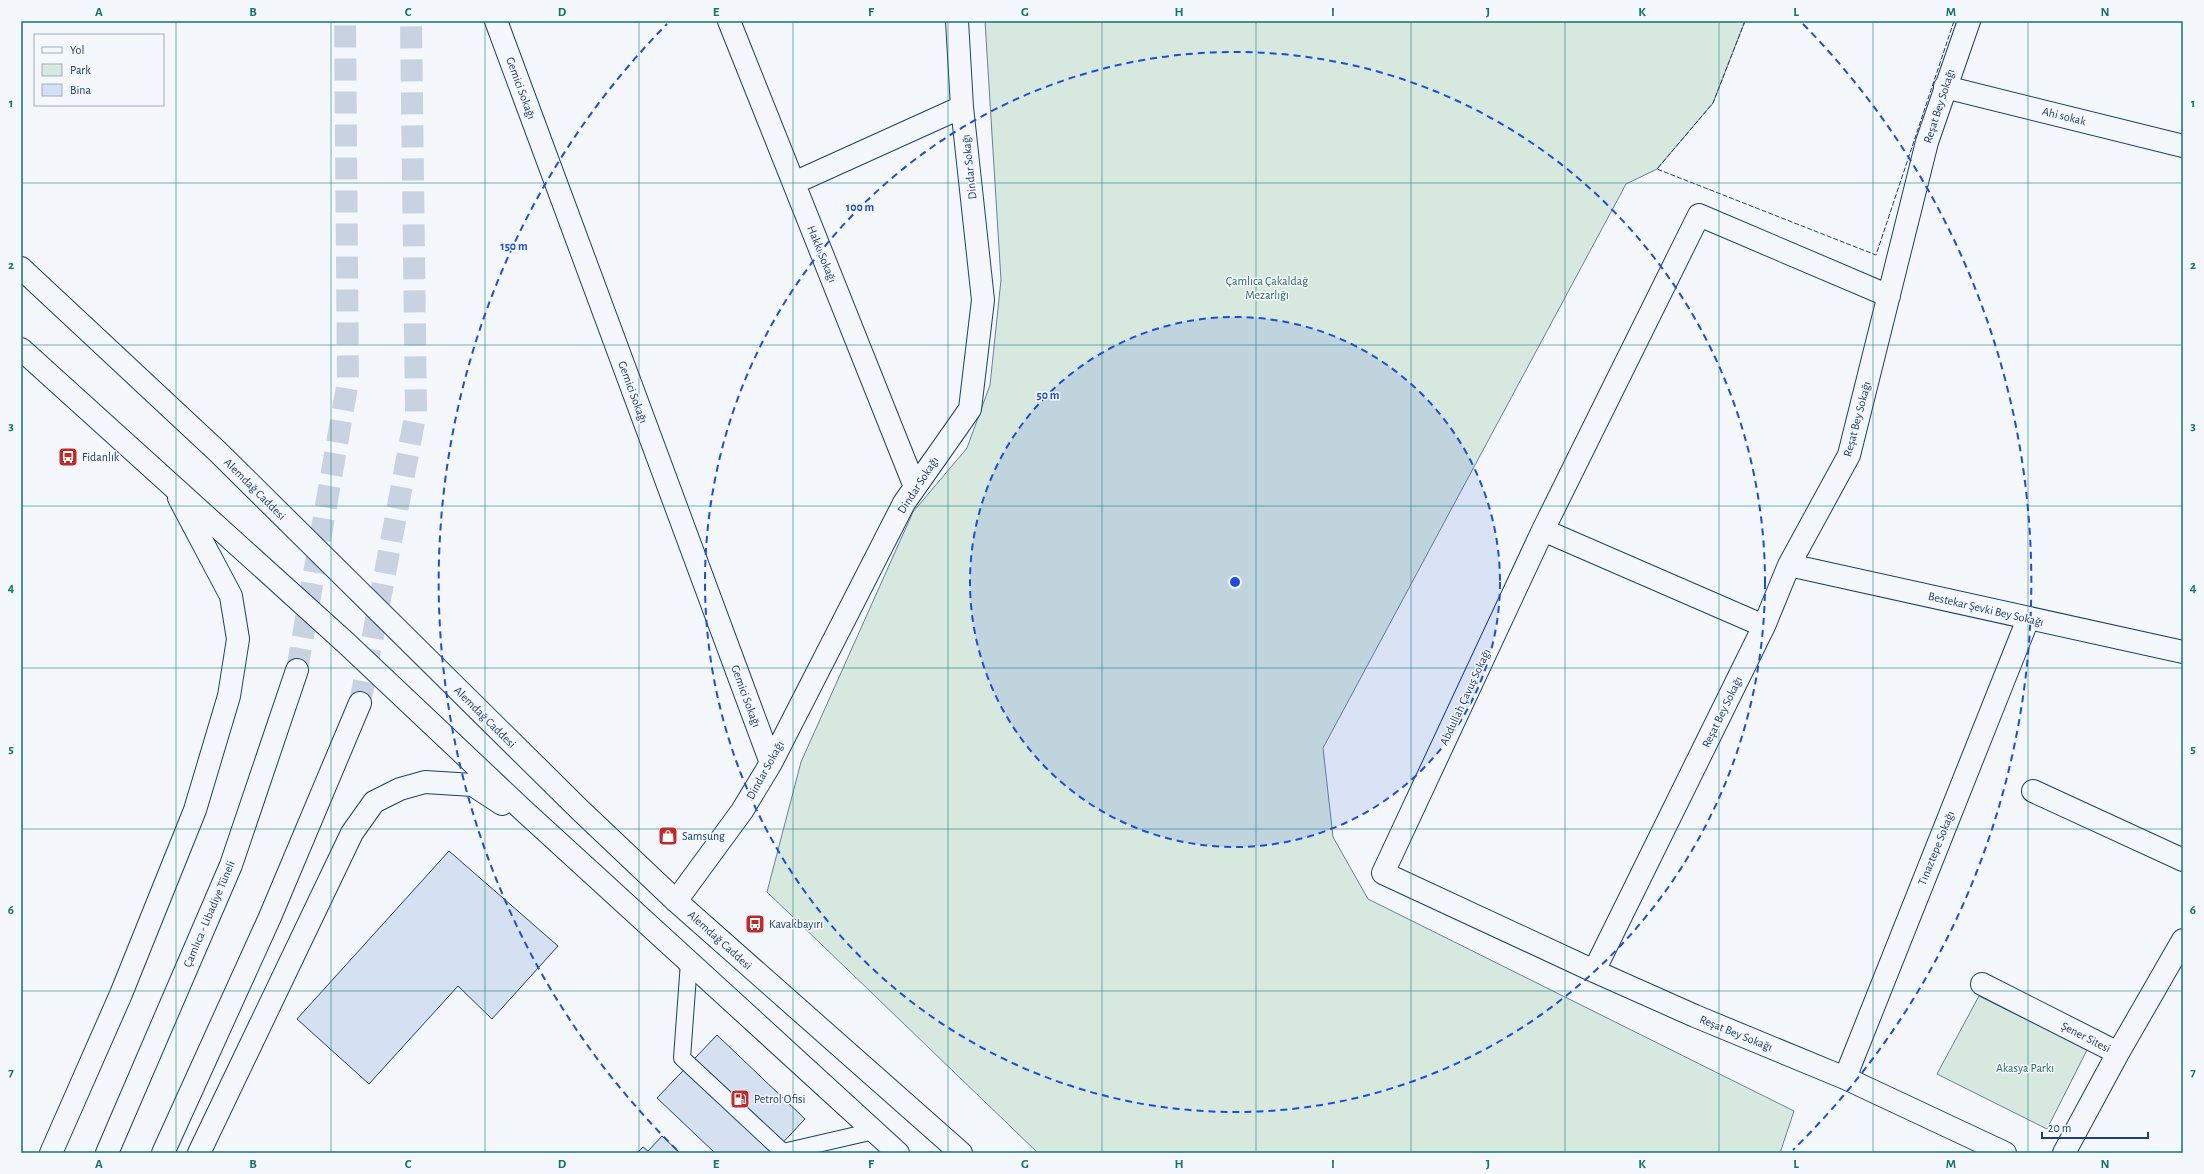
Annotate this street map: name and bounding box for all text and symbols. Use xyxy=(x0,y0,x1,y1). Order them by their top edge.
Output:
text: A xyxy=(95,6,103,19)
text: B xyxy=(249,6,257,19)
text: C xyxy=(405,6,412,19)
text: D xyxy=(558,6,567,19)
text: E xyxy=(713,6,720,19)
text: F xyxy=(868,6,875,19)
text: G xyxy=(1021,6,1029,19)
text: H xyxy=(1174,6,1184,19)
text: I xyxy=(1331,6,1335,19)
text: J xyxy=(1486,6,1490,19)
text: K xyxy=(1638,6,1646,19)
text: L xyxy=(1793,6,1799,19)
text: M xyxy=(1946,6,1956,19)
text: N xyxy=(2100,6,2110,19)
legend xyxy=(34,34,164,106)
text: Yol xyxy=(70,44,84,56)
street label: Gemici Sokağı xyxy=(504,55,538,121)
text: Park xyxy=(70,64,91,76)
street label: Reşat Bey Sokağı xyxy=(1921,67,1958,145)
text: Bina xyxy=(70,84,92,96)
text: 1 xyxy=(9,97,13,110)
text: 1 xyxy=(2191,97,2195,110)
street label: Ahi sokak xyxy=(2041,105,2088,127)
street label: Dindar Sokağı xyxy=(960,134,978,200)
text: 100 m xyxy=(846,201,874,213)
street label: Hakkı Sokağı xyxy=(805,224,839,284)
text: 150 m xyxy=(500,240,528,252)
text: 2 xyxy=(8,259,14,272)
text: 2 xyxy=(2190,259,2196,272)
park label: Çamlıca Çakaldağ Mezarlığı xyxy=(1226,275,1308,301)
street label: Gemici Sokağı xyxy=(616,359,650,425)
street label: Reşat Bey Sokağı xyxy=(1841,380,1874,458)
text: 50 m xyxy=(1037,389,1060,401)
text: 3 xyxy=(8,420,14,433)
text: 3 xyxy=(2190,420,2196,433)
bus stop icon: Fidanlık xyxy=(57,446,79,468)
place label: Fidanlık xyxy=(82,451,120,463)
street label: Dindar Sokağı xyxy=(895,454,941,516)
street label: Alemdağ Caddesi xyxy=(222,456,288,522)
centre of rings xyxy=(1228,575,1242,589)
text: 4 xyxy=(8,582,15,595)
text: 4 xyxy=(2190,582,2197,595)
street label: Bestekar Şevki Bey Sokağı xyxy=(1927,590,2045,629)
street label: Abdullah Çavuş Sokağı xyxy=(1437,647,1493,747)
street label: Gemici Sokağı xyxy=(729,663,763,729)
street label: Reşat Bey Sokağı xyxy=(1700,675,1745,750)
street label: Alemdağ Caddesi xyxy=(452,684,518,750)
street label: Dindar Sokağı xyxy=(744,739,786,801)
text: 5 xyxy=(8,743,14,756)
text: 5 xyxy=(2190,743,2196,756)
street label: Tınaztepe Sokağı xyxy=(1916,809,1956,887)
shop icon: Samsung xyxy=(657,825,679,847)
place label: Samsung xyxy=(682,830,725,842)
street label: Çamlıca - Libadiye Tüneli xyxy=(181,859,238,969)
text: 6 xyxy=(8,904,14,917)
text: 6 xyxy=(2190,904,2196,917)
street label: Alemdağ Caddesi xyxy=(686,908,754,972)
bus stop icon: Kavakbayırı xyxy=(744,913,766,935)
place label: Kavakbayırı xyxy=(769,918,823,931)
street label: Reşat Bey Sokağı xyxy=(1698,1013,1774,1054)
street label: Şener Sitesi xyxy=(2059,1019,2113,1055)
park label: Akasya Parkı xyxy=(1996,1062,2054,1075)
text: 7 xyxy=(8,1066,14,1079)
text: 7 xyxy=(2190,1066,2196,1079)
fuel station icon: Petrol Ofisi xyxy=(729,1088,751,1110)
place label: Petrol Ofisi xyxy=(754,1093,805,1105)
scale bar xyxy=(2042,1114,2148,1140)
text: 20 m xyxy=(2048,1122,2071,1134)
text: A xyxy=(95,1158,103,1171)
text: B xyxy=(249,1158,257,1171)
text: C xyxy=(405,1158,412,1171)
text: D xyxy=(558,1158,567,1171)
text: E xyxy=(713,1158,720,1171)
text: F xyxy=(868,1158,875,1171)
text: G xyxy=(1021,1158,1029,1171)
text: H xyxy=(1174,1158,1184,1171)
text: I xyxy=(1331,1158,1335,1171)
text: J xyxy=(1486,1158,1490,1171)
text: K xyxy=(1638,1158,1646,1171)
text: L xyxy=(1793,1158,1799,1171)
text: M xyxy=(1946,1158,1956,1171)
text: N xyxy=(2100,1158,2110,1171)

